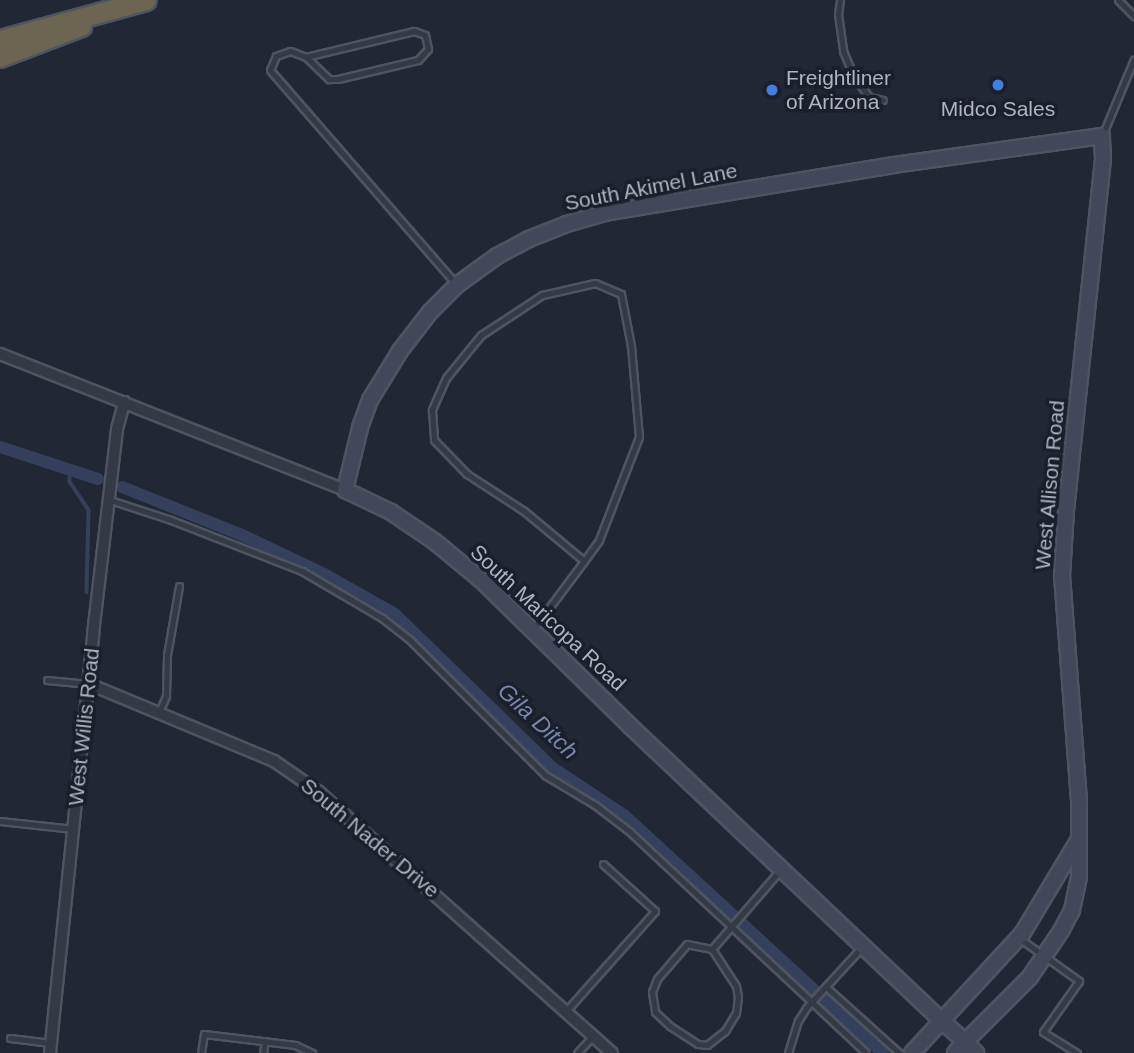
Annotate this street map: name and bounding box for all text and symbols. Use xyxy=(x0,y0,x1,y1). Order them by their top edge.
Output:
place label: Freightliner of Arizona xyxy=(786,65,891,115)
marker: Midco Sales xyxy=(990,77,1006,93)
marker: Freightliner of Arizona xyxy=(764,82,780,98)
place label: Midco Sales xyxy=(941,96,1055,122)
street label: South Akimel Lane xyxy=(562,158,740,216)
street label: West Allison Road xyxy=(1030,399,1070,571)
street label: South Maricopa Road xyxy=(465,540,631,696)
street label: West Willis Road xyxy=(63,647,105,807)
water label: Gila Ditch xyxy=(492,677,584,765)
street label: South Nader Drive xyxy=(296,773,444,903)

